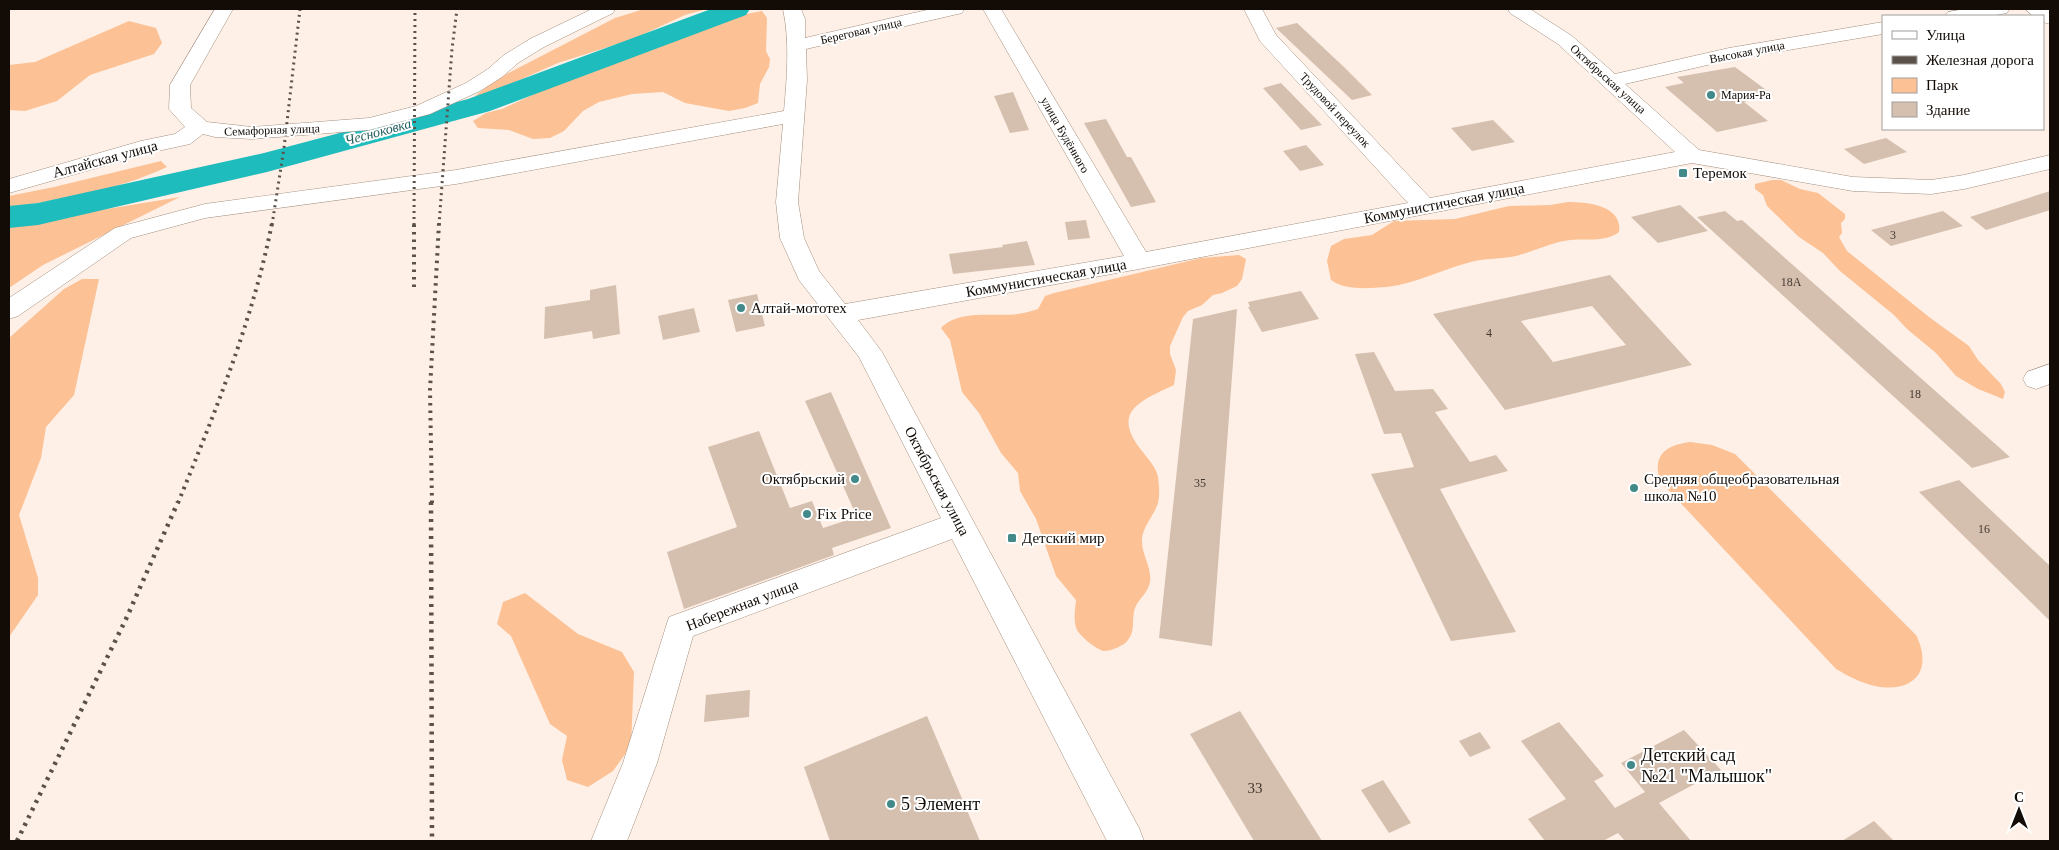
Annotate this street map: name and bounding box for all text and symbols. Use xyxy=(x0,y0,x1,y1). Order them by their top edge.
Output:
street label: Береговая улица xyxy=(819,15,904,47)
legend xyxy=(1882,15,2044,130)
text: Улица xyxy=(1926,27,1965,43)
street label: Высокая улица xyxy=(1708,38,1787,66)
street label: Октябрьская улица xyxy=(1567,41,1649,117)
text: Железная дорога xyxy=(1926,52,2034,68)
street label: Трудовой переулок xyxy=(1297,70,1373,150)
text: Парк xyxy=(1926,77,1959,93)
place label: Мария-Ра xyxy=(1721,88,1772,102)
marker: Мария-Ра xyxy=(1705,89,1717,101)
street label: улица Будённого xyxy=(1038,95,1092,175)
text: Здание xyxy=(1926,102,1970,118)
water label: Чесноковка xyxy=(343,116,413,148)
street label: Семафорная улица xyxy=(224,121,321,139)
street label: Алтайская улица xyxy=(51,137,159,181)
place label: Теремок xyxy=(1693,165,1747,181)
marker: Теремок xyxy=(1677,167,1689,179)
street label: Коммунистическая улица xyxy=(1363,180,1526,226)
house number: 3 xyxy=(1890,228,1896,242)
street label: Коммунистическая улица xyxy=(964,256,1128,300)
house number: 18А xyxy=(1781,275,1802,289)
place label: Алтай-мототех xyxy=(751,300,847,316)
marker: Алтай-мототех xyxy=(735,302,747,314)
house number: 4 xyxy=(1486,326,1492,340)
house number: 18 xyxy=(1909,387,1921,401)
street label: Октябрьская улица xyxy=(901,424,973,539)
place label: Октябрьский xyxy=(762,471,845,487)
place label: Средняя общеобразовательная школа №10 xyxy=(1644,471,1840,504)
marker: Октябрьский xyxy=(849,473,861,485)
house number: 35 xyxy=(1194,476,1206,490)
marker: Средняя общеобразовательная школа №10 xyxy=(1628,482,1640,494)
place label: Fix Price xyxy=(817,506,872,522)
marker: Fix Price xyxy=(801,508,813,520)
house number: 16 xyxy=(1978,522,1990,536)
place label: Детский мир xyxy=(1022,530,1105,546)
marker: Детский мир xyxy=(1006,532,1018,544)
street label: Набережная улица xyxy=(684,576,800,634)
place label: Детский сад №21 "Малышок" xyxy=(1641,745,1772,786)
marker: Детский сад №21 "Малышок" xyxy=(1625,759,1637,771)
house number: 33 xyxy=(1248,780,1263,796)
north arrow xyxy=(1994,785,2044,835)
text: С xyxy=(2014,790,2024,805)
place label: 5 Элемент xyxy=(901,794,980,814)
marker: 5 Элемент xyxy=(885,798,897,810)

